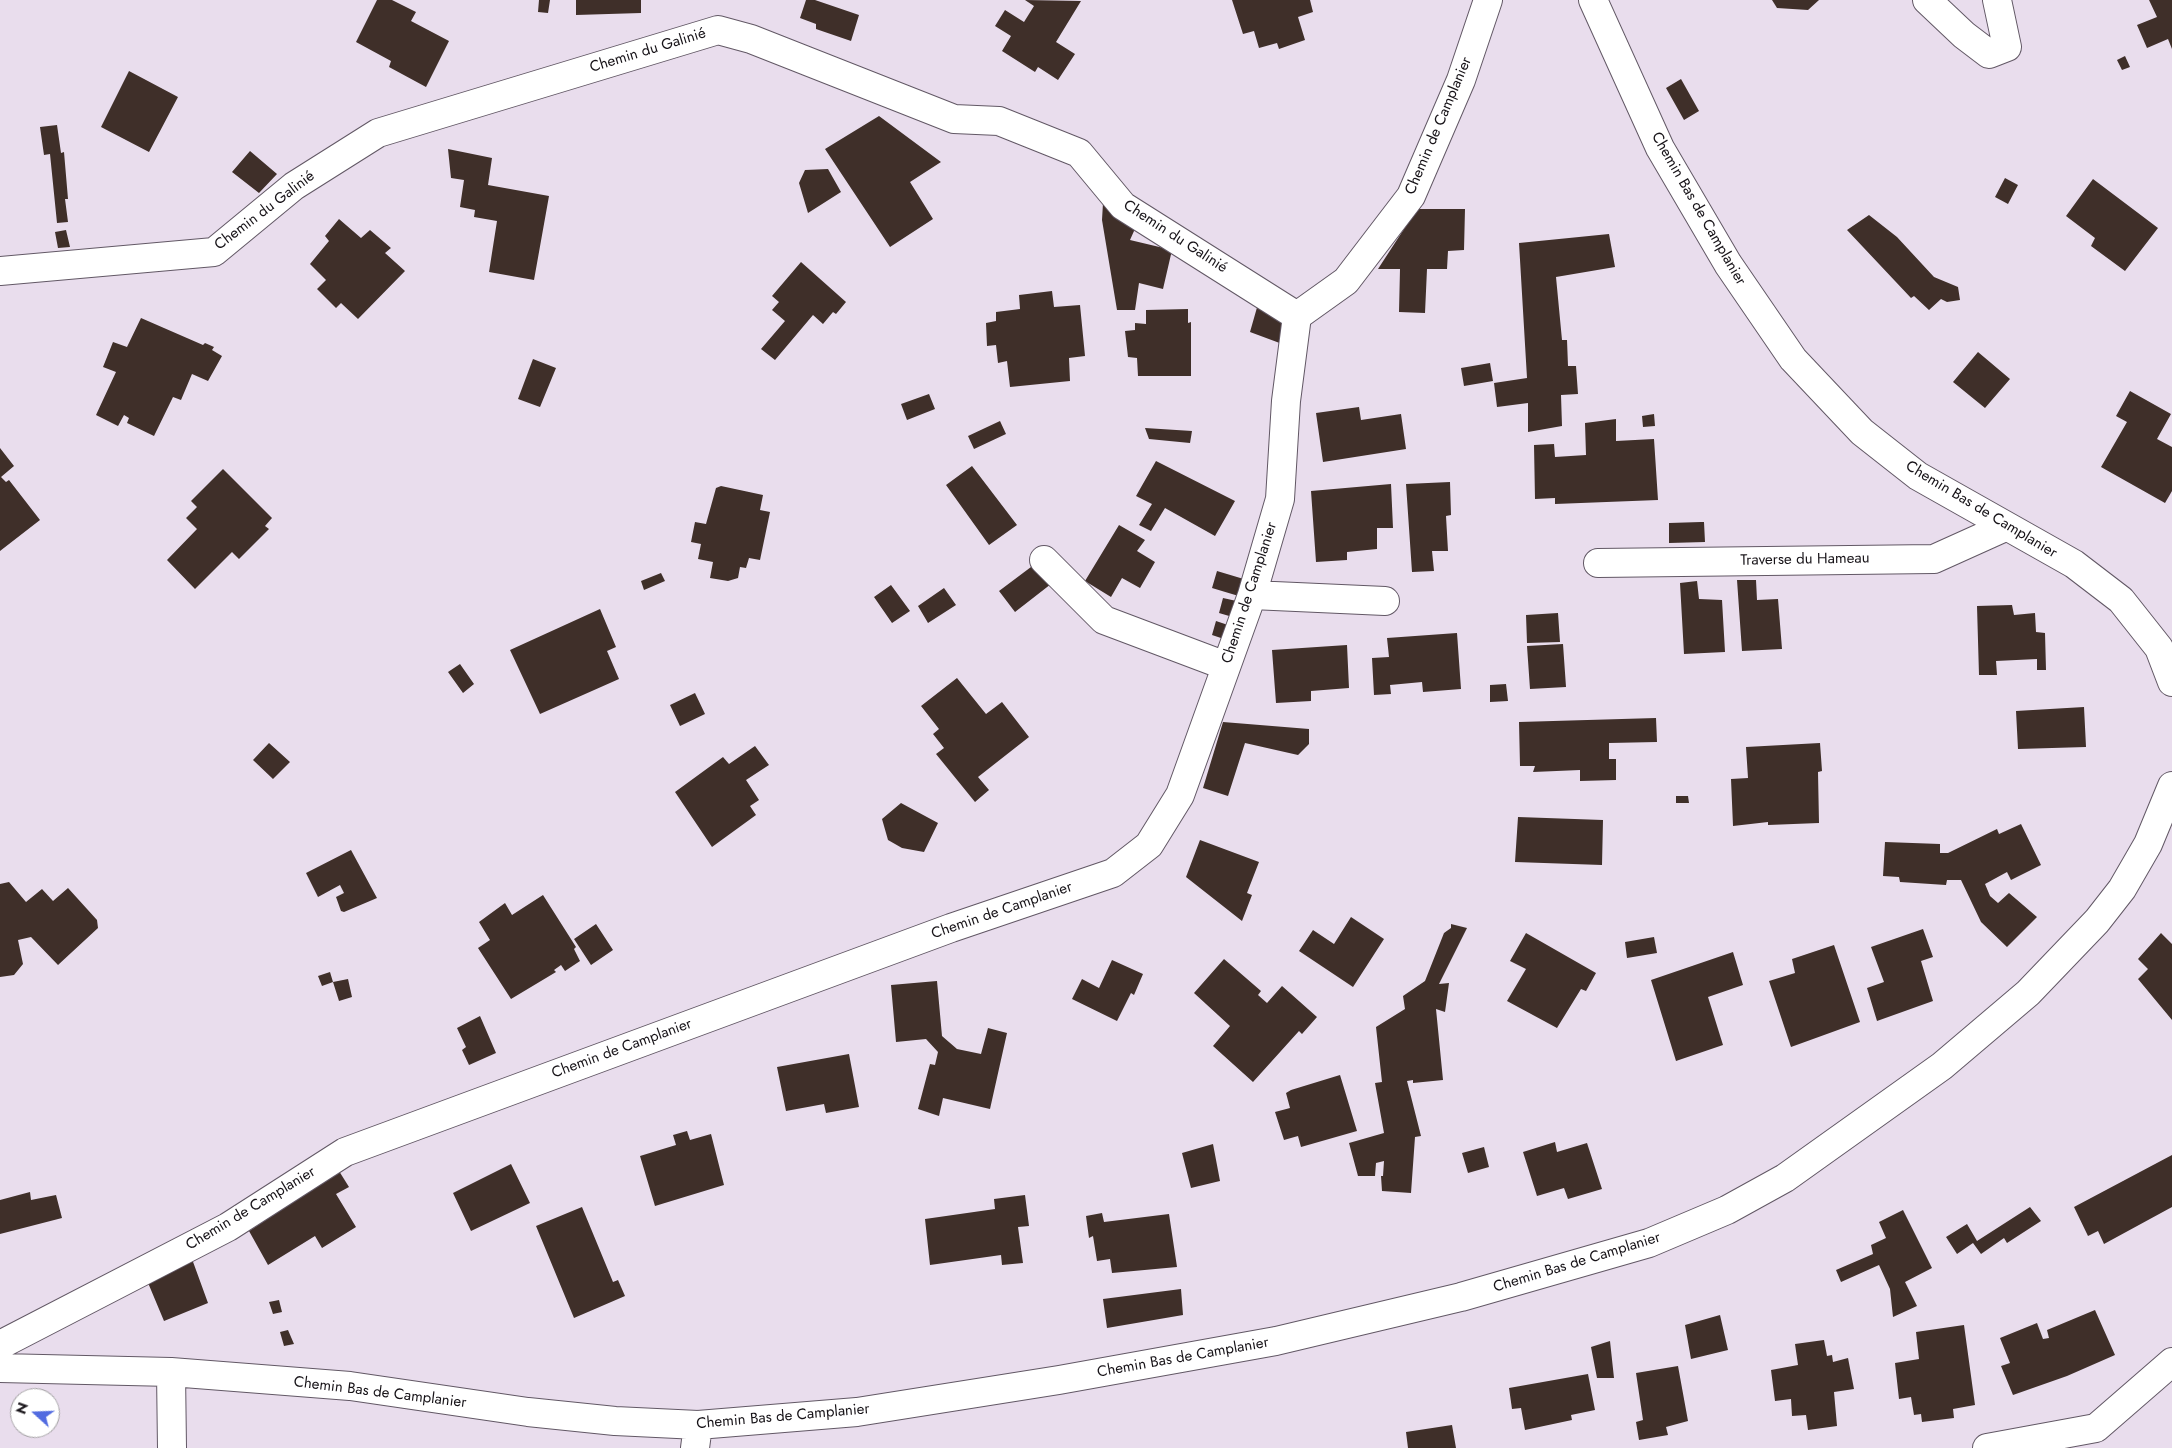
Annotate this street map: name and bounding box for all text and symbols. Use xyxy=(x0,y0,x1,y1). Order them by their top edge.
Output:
street label: Chemin du Galinié xyxy=(588,25,708,77)
street label: Chemin de Camplanier xyxy=(1402,55,1476,197)
street label: Chemin Bas de Camplanier xyxy=(1647,129,1749,289)
street label: Chemin du Galinié xyxy=(211,168,319,254)
street label: Chemin du Galinié xyxy=(1120,197,1230,277)
street label: Chemin Bas de Camplanier xyxy=(1902,458,2060,562)
street label: Chemin de Camplanier xyxy=(1219,520,1281,666)
street label: Traverse du Hameau xyxy=(1740,550,1870,570)
street label: Chemin de Camplanier xyxy=(929,878,1075,944)
street label: Chemin de Camplanier xyxy=(550,1015,694,1083)
street label: Chemin de Camplanier xyxy=(183,1163,319,1255)
street label: Chemin Bas de Camplanier xyxy=(1491,1229,1663,1297)
street label: Chemin Bas de Camplanier xyxy=(1096,1334,1270,1382)
street label: Chemin Bas de Camplanier xyxy=(293,1373,467,1413)
north arrow xyxy=(10,1388,60,1438)
text: N xyxy=(11,1400,33,1417)
street label: Chemin Bas de Camplanier xyxy=(696,1400,870,1434)

